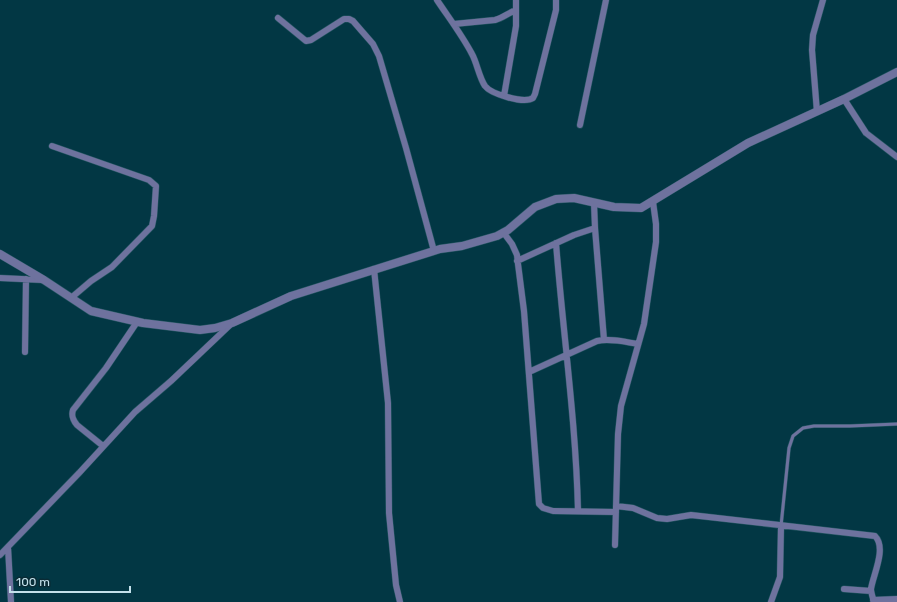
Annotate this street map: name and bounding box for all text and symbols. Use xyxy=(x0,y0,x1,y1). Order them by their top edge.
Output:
scale bar xyxy=(10,568,130,594)
text: 100 m xyxy=(16,575,50,589)

